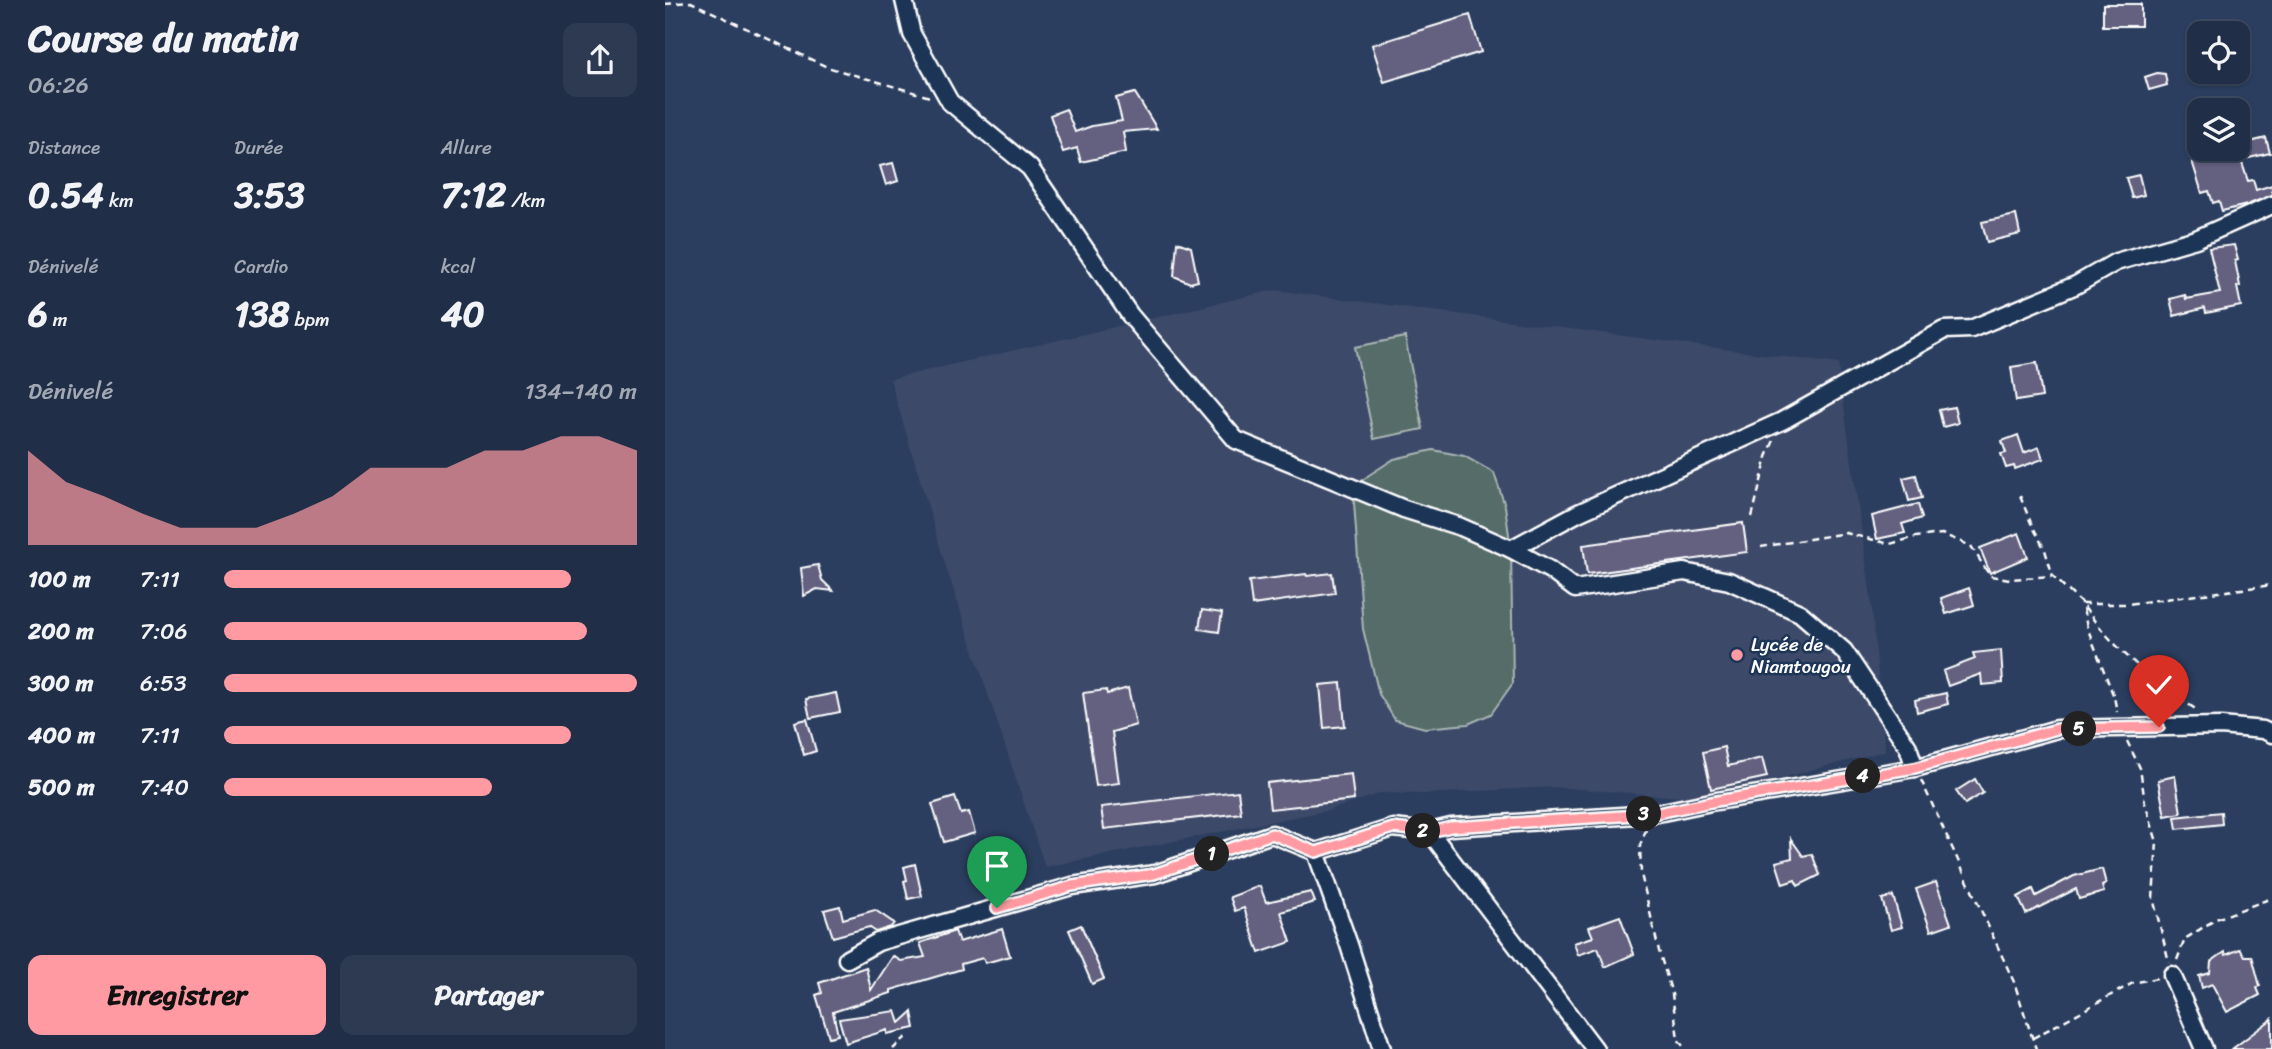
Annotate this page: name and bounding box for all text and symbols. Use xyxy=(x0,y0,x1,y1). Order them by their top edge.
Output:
text: Course du matin xyxy=(28,5,299,72)
map controls xyxy=(2187,21,2250,161)
button: locate xyxy=(2187,21,2250,84)
button: share xyxy=(563,23,637,97)
text: 06:26 xyxy=(28,65,89,106)
button: layers xyxy=(2187,98,2250,161)
text: Distance xyxy=(28,131,100,164)
text: Durée xyxy=(234,131,283,164)
text: Allure xyxy=(441,131,492,164)
text: 0.54 xyxy=(28,164,104,226)
text: 3:53 xyxy=(234,164,305,226)
text: 7:12 xyxy=(441,164,506,226)
text: km xyxy=(104,184,134,217)
text: /km xyxy=(506,184,545,217)
text: Dénivelé xyxy=(28,250,98,283)
text: Cardio xyxy=(234,250,288,283)
text: kcal xyxy=(441,250,475,283)
text: 6 xyxy=(28,283,48,345)
text: 138 xyxy=(234,283,290,345)
text: 40 xyxy=(441,283,485,345)
text: m xyxy=(48,303,67,336)
text: bpm xyxy=(290,303,330,336)
text: Dénivelé xyxy=(28,371,113,412)
text: 134–140 m xyxy=(525,371,637,412)
text: 100 m xyxy=(28,559,91,600)
text: 7:11 xyxy=(140,559,180,600)
text: 200 m xyxy=(28,611,94,652)
text: 7:06 xyxy=(140,611,188,652)
place label: Lycée de Niamtougou xyxy=(1751,628,1851,683)
marker: Lycée de Niamtougou xyxy=(1729,647,1745,663)
pin xyxy=(2129,655,2189,727)
text: 300 m xyxy=(28,663,93,704)
text: 6:53 xyxy=(140,663,187,704)
icon: check xyxy=(2140,666,2178,704)
pin: 5 xyxy=(2061,712,2097,746)
text: 5 xyxy=(2073,712,2084,745)
text: 400 m xyxy=(28,715,95,756)
text: 7:11 xyxy=(140,715,180,756)
pin: 4 xyxy=(1845,758,1881,794)
text: 4 xyxy=(1857,759,1868,792)
text: 500 m xyxy=(28,767,95,808)
text: 7:40 xyxy=(140,767,189,808)
pin: 3 xyxy=(1627,796,1661,832)
text: 3 xyxy=(1638,797,1649,830)
pin: 2 xyxy=(1405,814,1441,848)
text: 2 xyxy=(1417,814,1428,847)
pin xyxy=(967,836,1027,908)
pin: 1 xyxy=(1195,836,1229,872)
text: 1 xyxy=(1207,837,1216,870)
icon: arrive xyxy=(978,847,1016,885)
button: Enregistrer xyxy=(28,955,326,1035)
button: Partager xyxy=(340,955,637,1035)

